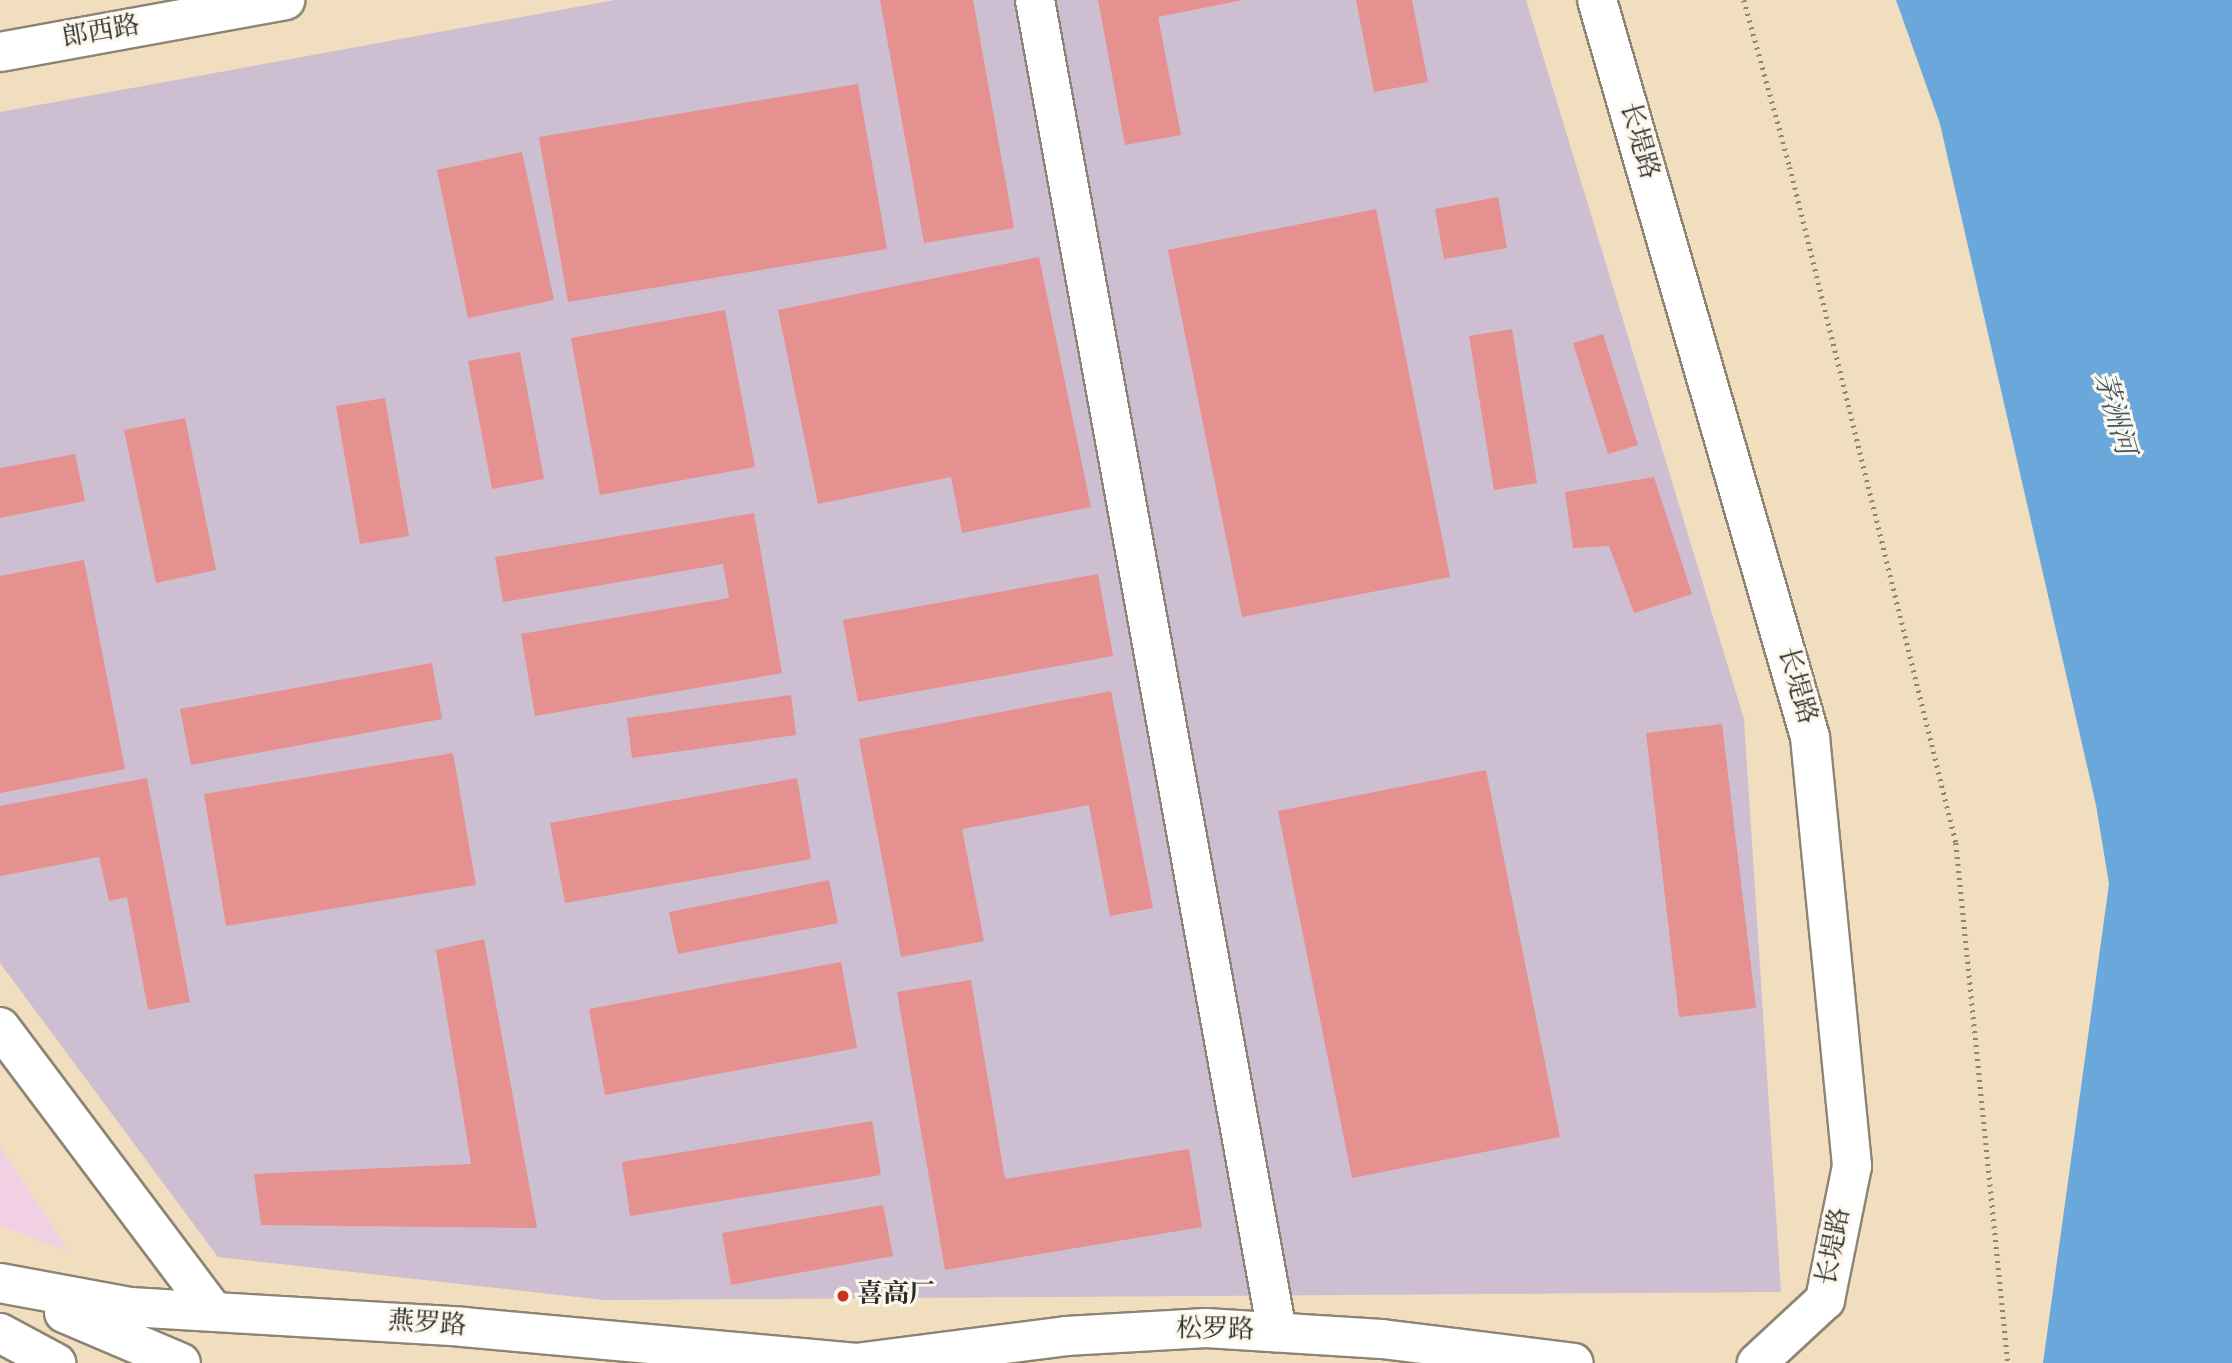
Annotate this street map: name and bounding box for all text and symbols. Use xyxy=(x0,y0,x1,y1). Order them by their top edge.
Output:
street label: 郎西路 xyxy=(60,11,142,55)
street label: 长堤路 xyxy=(1612,99,1664,183)
water label: 茅洲河 xyxy=(2085,369,2141,459)
street label: 长堤路 xyxy=(1770,644,1822,728)
street label: 长堤路 xyxy=(1812,1206,1858,1288)
place label: 喜高厂 xyxy=(857,1280,935,1312)
marker: 喜高厂 xyxy=(835,1288,851,1304)
street label: 燕罗路 xyxy=(387,1307,467,1343)
street label: 松罗路 xyxy=(1176,1315,1254,1347)

